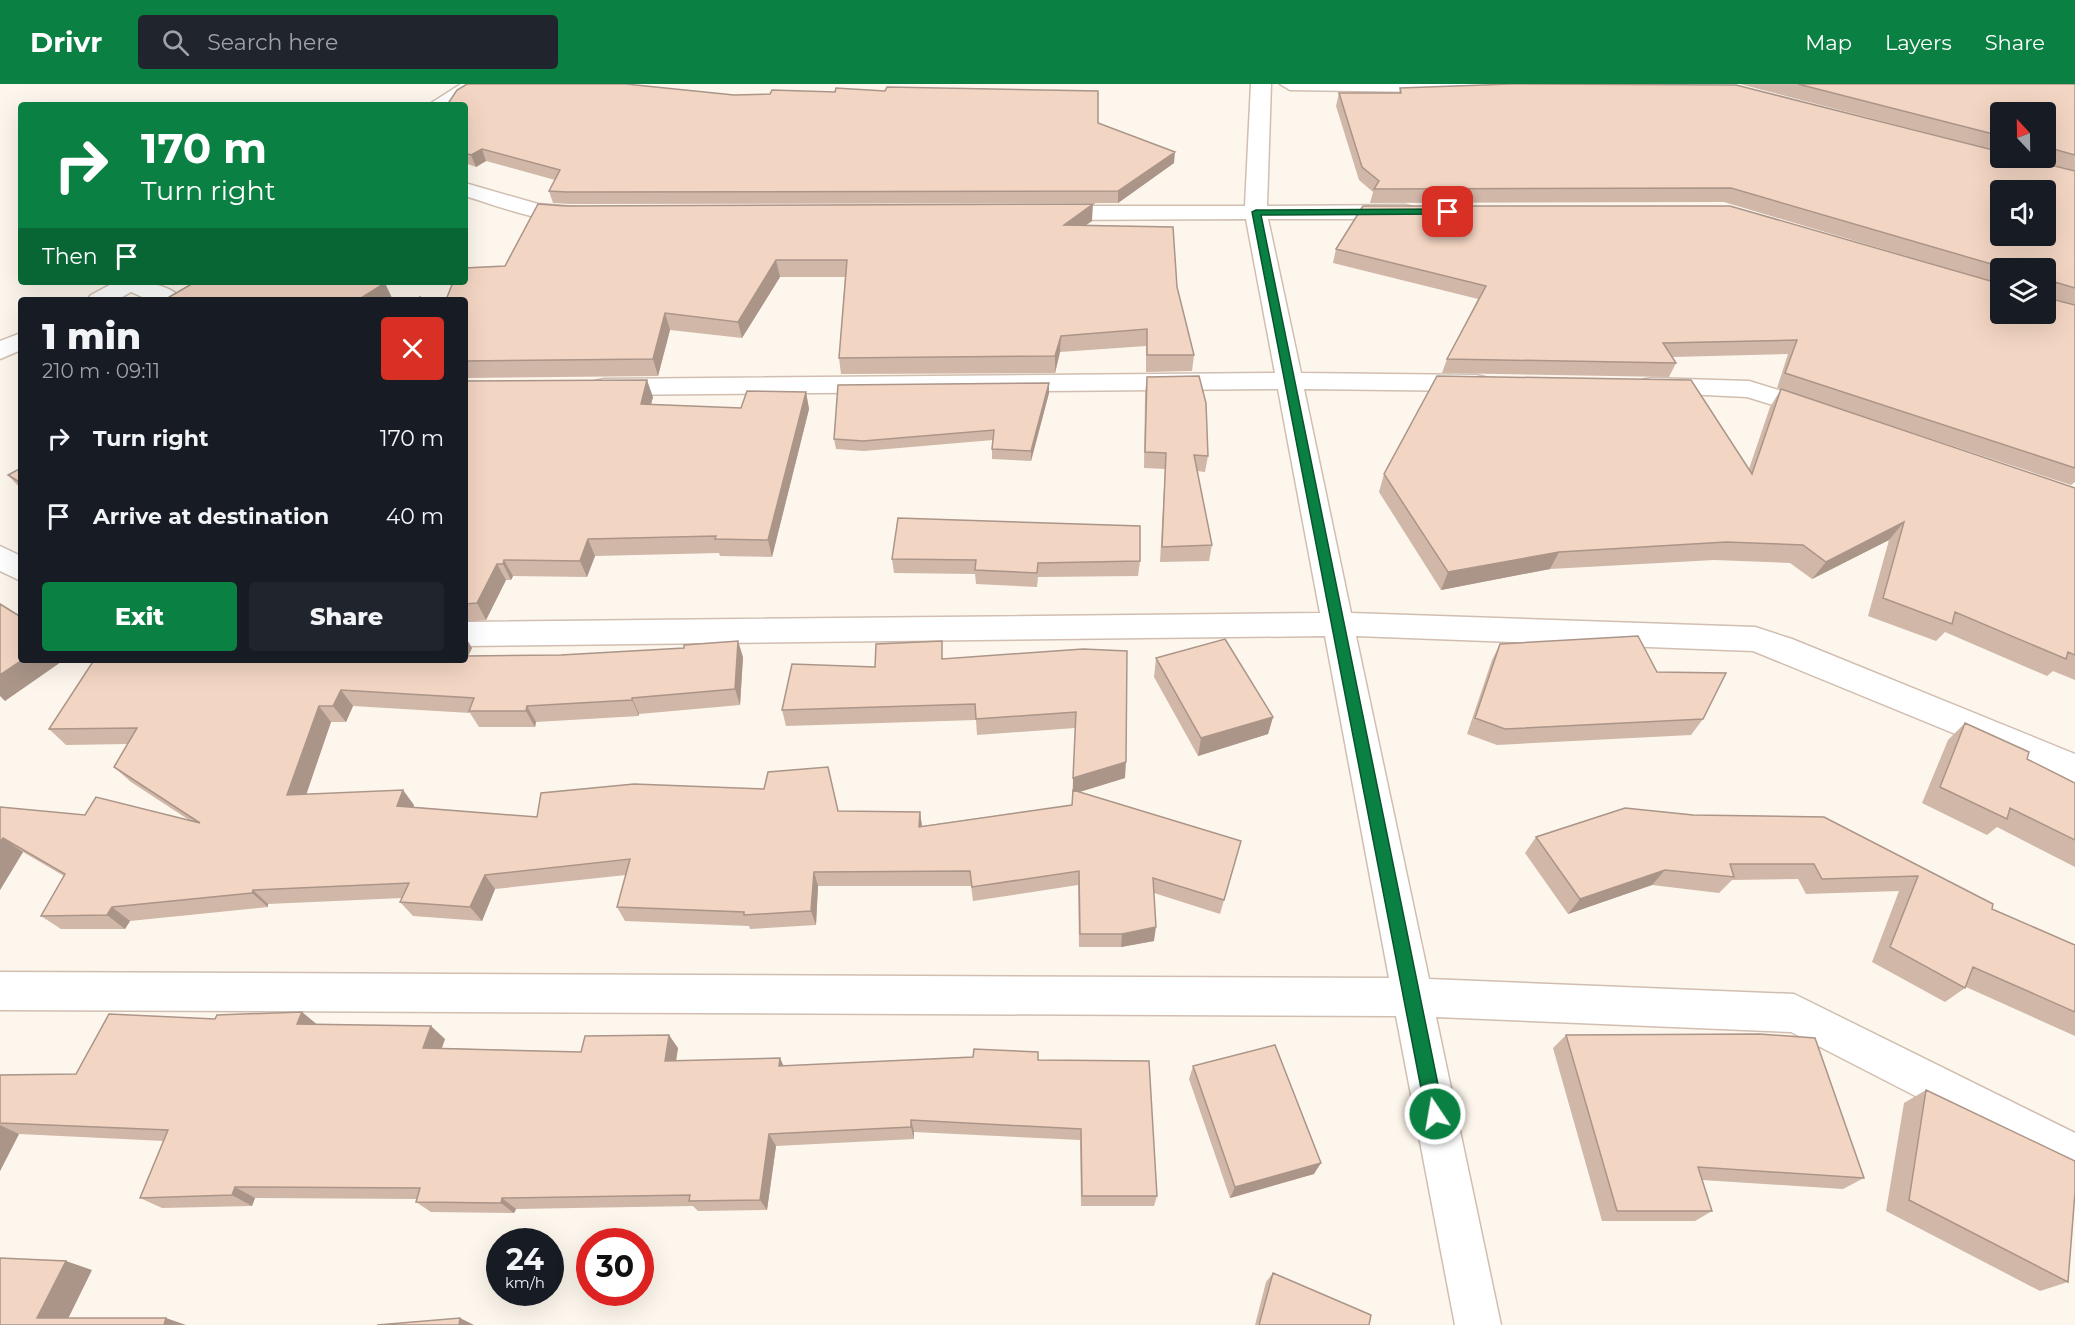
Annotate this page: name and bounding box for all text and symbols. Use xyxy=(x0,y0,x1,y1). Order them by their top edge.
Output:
search box xyxy=(138,15,558,69)
text: Drivr xyxy=(30,25,102,59)
icon: search xyxy=(159,26,192,59)
text: Search here xyxy=(207,29,338,56)
text: Map xyxy=(1805,30,1852,55)
text: Layers xyxy=(1885,30,1952,55)
text: Share xyxy=(1985,30,2045,55)
north arrow xyxy=(1990,102,2056,168)
map controls xyxy=(1990,102,2056,324)
text: 170 m xyxy=(141,122,267,174)
icon: right xyxy=(42,126,120,204)
text: Turn right xyxy=(141,174,276,207)
button: sound xyxy=(1990,180,2056,246)
pin xyxy=(1422,186,1473,237)
icon: arrive xyxy=(1431,195,1464,228)
icon: arrive xyxy=(110,240,143,273)
text: Then xyxy=(42,243,98,270)
button: layers xyxy=(1990,258,2056,324)
text: 1 min xyxy=(42,314,141,358)
button: close xyxy=(381,317,444,380)
text: 210 m · 09:11 xyxy=(42,359,160,383)
icon: right xyxy=(42,422,75,455)
text: Turn right xyxy=(93,425,208,452)
text: 170 m xyxy=(380,425,444,452)
icon: arrive xyxy=(42,500,75,533)
text: Arrive at destination xyxy=(93,503,329,530)
text: 40 m xyxy=(386,503,444,530)
button: Exit xyxy=(42,582,237,651)
button: Share xyxy=(249,582,444,651)
position arrow xyxy=(1403,1082,1467,1146)
speed limit sign: 30 xyxy=(576,1228,654,1306)
text: 24 xyxy=(506,1241,544,1278)
text: km/h xyxy=(505,1273,545,1292)

